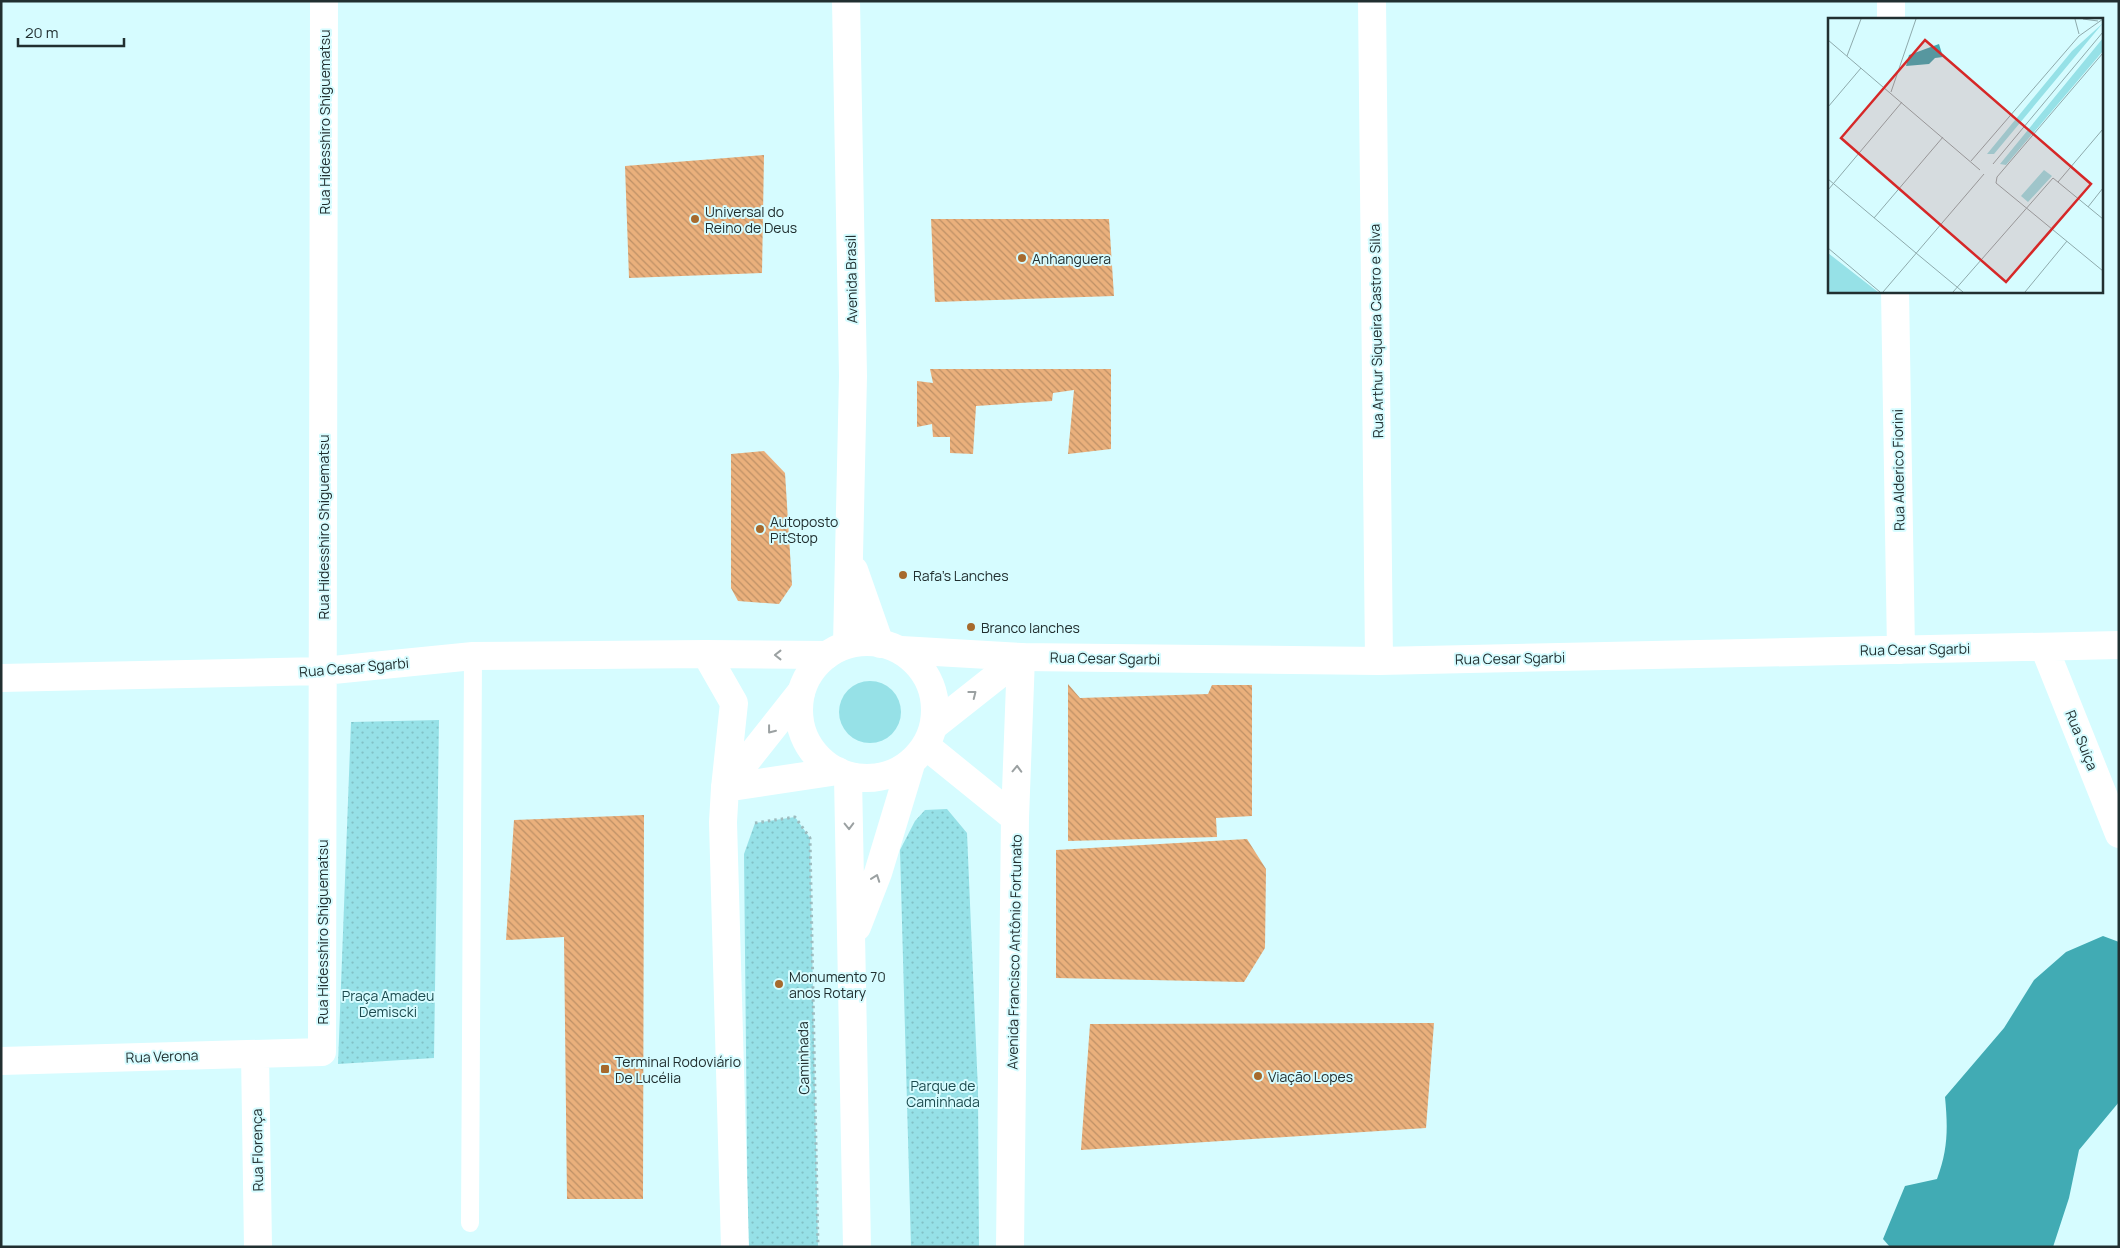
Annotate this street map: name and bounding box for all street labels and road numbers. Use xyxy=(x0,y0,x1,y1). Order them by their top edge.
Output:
street label: Rua Hidesshiro Shiguematsu xyxy=(315,29,334,215)
street label: Rua Arthur Siqueira Castro e Silva xyxy=(1365,224,1387,438)
street label: Avenida Brasil xyxy=(841,235,861,323)
street label: Rua Alderico Fiorini xyxy=(1887,409,1909,531)
street label: Rua Hidesshiro Shiguematsu xyxy=(314,434,333,620)
street label: Rua Cesar Sgarbi xyxy=(1860,639,1970,659)
street label: Rua Cesar Sgarbi xyxy=(1050,648,1160,668)
street label: Rua Cesar Sgarbi xyxy=(1455,648,1565,668)
street label: Rua Cesar Sgarbi xyxy=(298,653,410,681)
street label: Rua Suiça xyxy=(2061,707,2103,773)
street label: Avenida Francisco Antônio Fortunato xyxy=(1002,834,1026,1070)
street label: Rua Hidesshiro Shiguematsu xyxy=(313,839,332,1025)
street label: Caminhada xyxy=(793,1021,813,1095)
street label: Rua Verona xyxy=(125,1045,199,1067)
street label: Rua Florença xyxy=(247,1108,267,1192)

